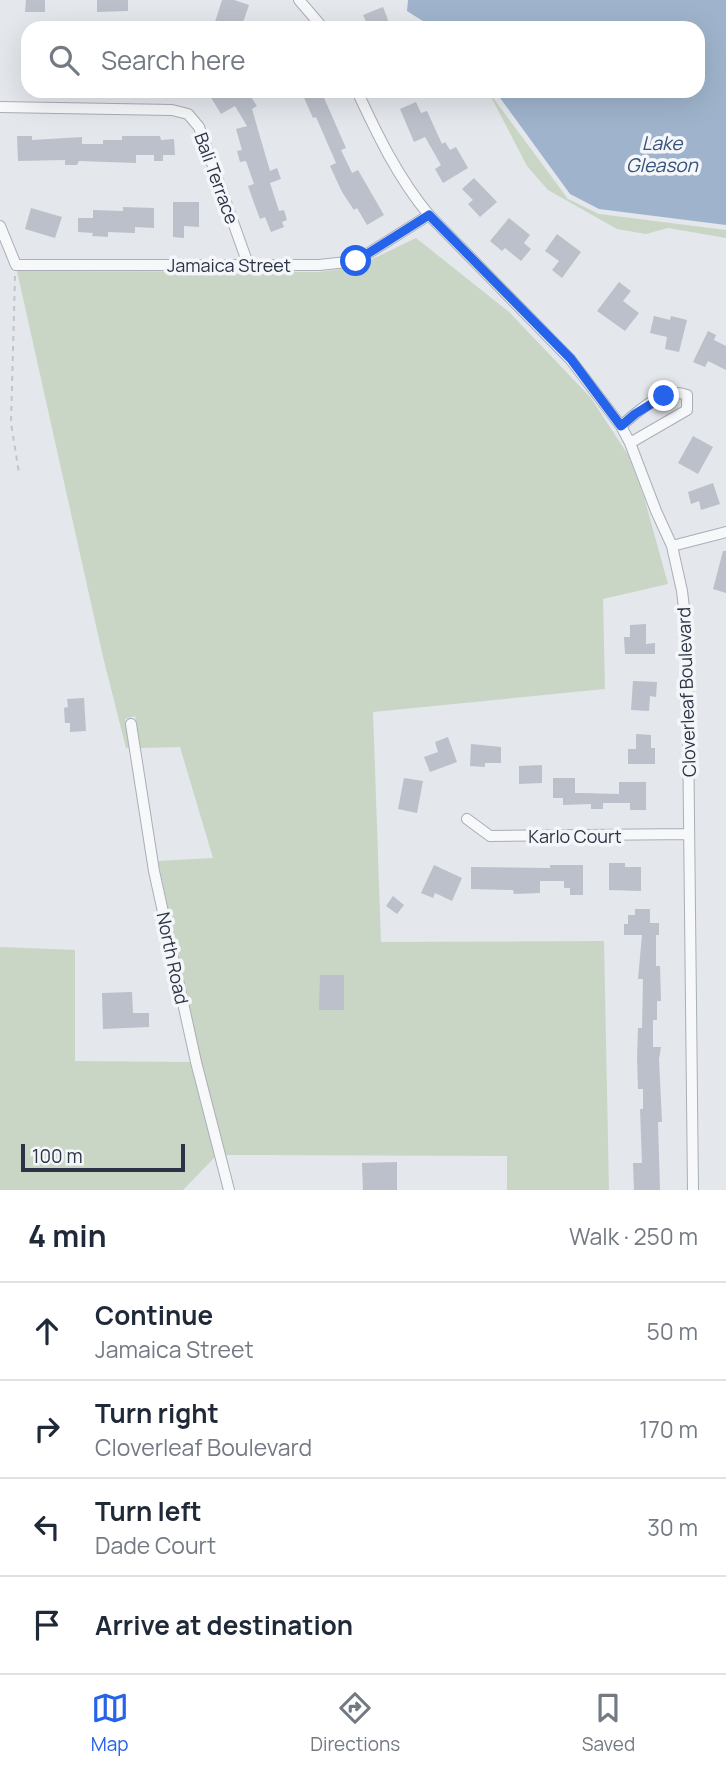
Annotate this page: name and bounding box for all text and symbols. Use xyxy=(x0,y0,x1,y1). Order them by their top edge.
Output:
search box xyxy=(21,21,705,98)
icon: search xyxy=(45,41,83,79)
text: Search here xyxy=(101,42,246,78)
street label: Bali Terrace xyxy=(189,129,245,227)
water label: Lake Gleason xyxy=(626,130,699,178)
route start xyxy=(340,245,371,276)
street label: Jamaica Street xyxy=(167,253,291,277)
route end xyxy=(648,380,679,411)
street label: Cloverleaf Boulevard xyxy=(671,607,701,777)
street label: Karlo Court xyxy=(528,824,622,848)
street label: North Road xyxy=(152,910,194,1006)
scale bar xyxy=(21,1141,186,1173)
text: 100 m xyxy=(32,1143,83,1169)
text: 4 min xyxy=(28,1215,106,1256)
text: Walk · 250 m xyxy=(569,1220,698,1252)
text: Continue xyxy=(95,1297,213,1333)
icon: ahead xyxy=(28,1312,66,1350)
text: 50 m xyxy=(647,1315,698,1347)
text: Jamaica Street xyxy=(95,1333,254,1365)
text: Turn right xyxy=(95,1395,219,1431)
icon: right xyxy=(28,1410,66,1448)
text: 170 m xyxy=(639,1413,698,1445)
text: Cloverleaf Boulevard xyxy=(95,1431,312,1463)
text: Turn left xyxy=(95,1493,202,1529)
icon: left xyxy=(28,1508,66,1546)
text: 30 m xyxy=(647,1511,698,1543)
text: Dade Court xyxy=(95,1529,216,1561)
icon: arrive xyxy=(28,1606,66,1644)
text: Arrive at destination xyxy=(95,1607,353,1643)
tab: Map xyxy=(91,1689,129,1757)
tab: Directions xyxy=(310,1689,400,1757)
tab: Saved xyxy=(582,1689,635,1757)

